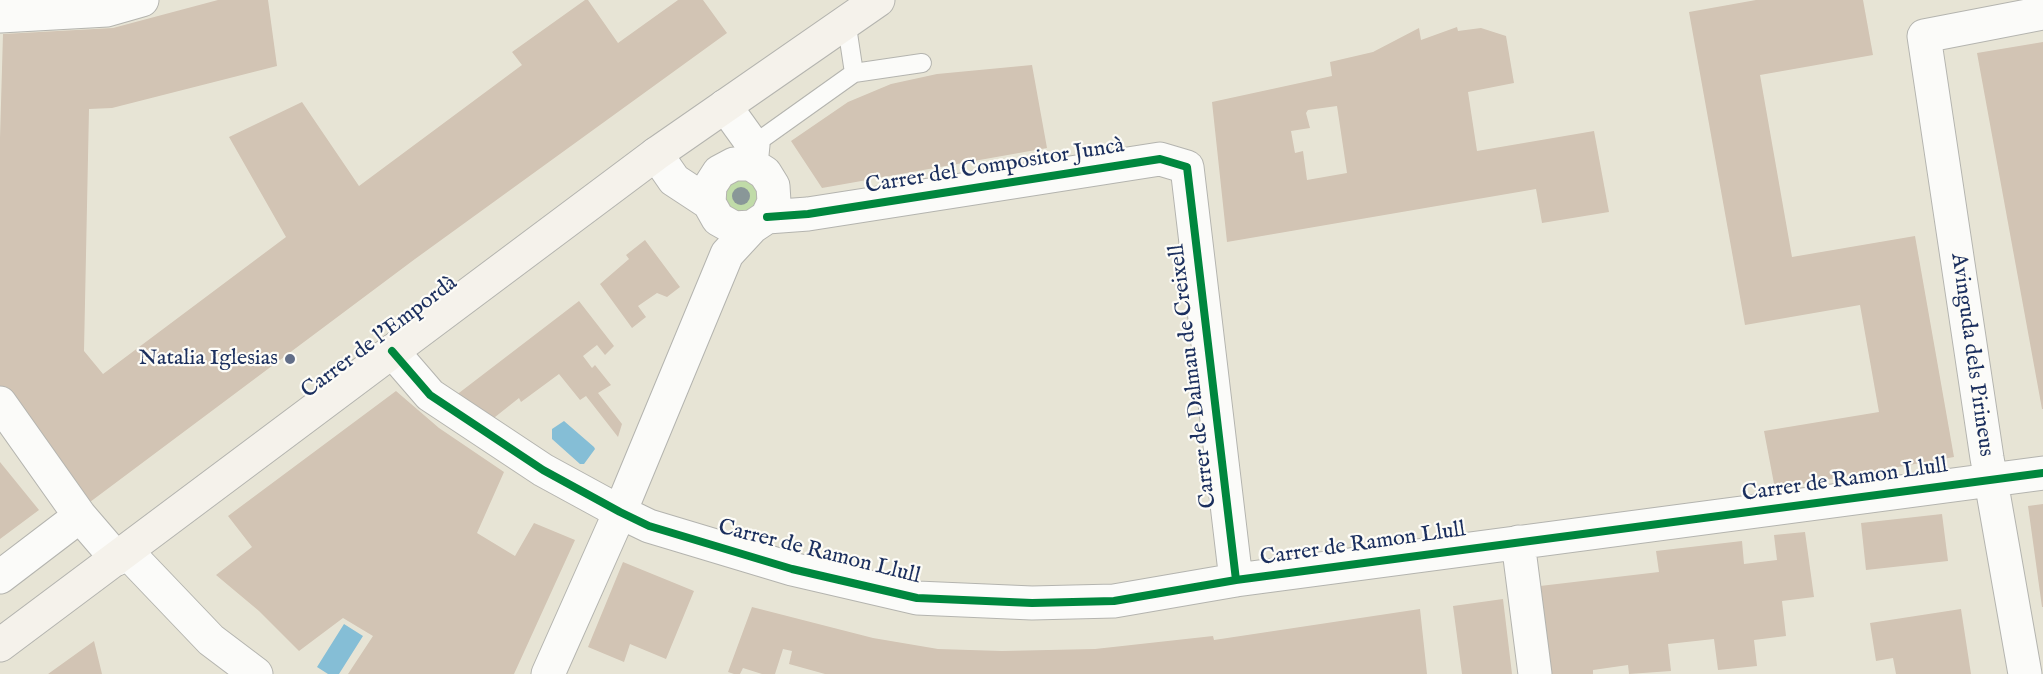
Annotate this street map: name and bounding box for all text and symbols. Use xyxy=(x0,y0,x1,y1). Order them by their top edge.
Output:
street label: Carrer del Compositor Juncà xyxy=(864,134,1126,200)
street label: Carrer de Dalmau de Creixell xyxy=(1165,242,1223,510)
street label: Avinguda dels Pirineus xyxy=(1944,252,1998,458)
street label: Carrer de l'Empordà xyxy=(297,271,463,405)
place label: Natalia Iglesias xyxy=(139,346,278,372)
marker: Natalia Iglesias xyxy=(283,352,297,366)
street label: Carrer de Ramon Llull xyxy=(1740,453,1950,509)
street label: Carrer de Ramon Llull xyxy=(715,515,923,591)
street label: Carrer de Ramon Llull xyxy=(1258,517,1468,573)

